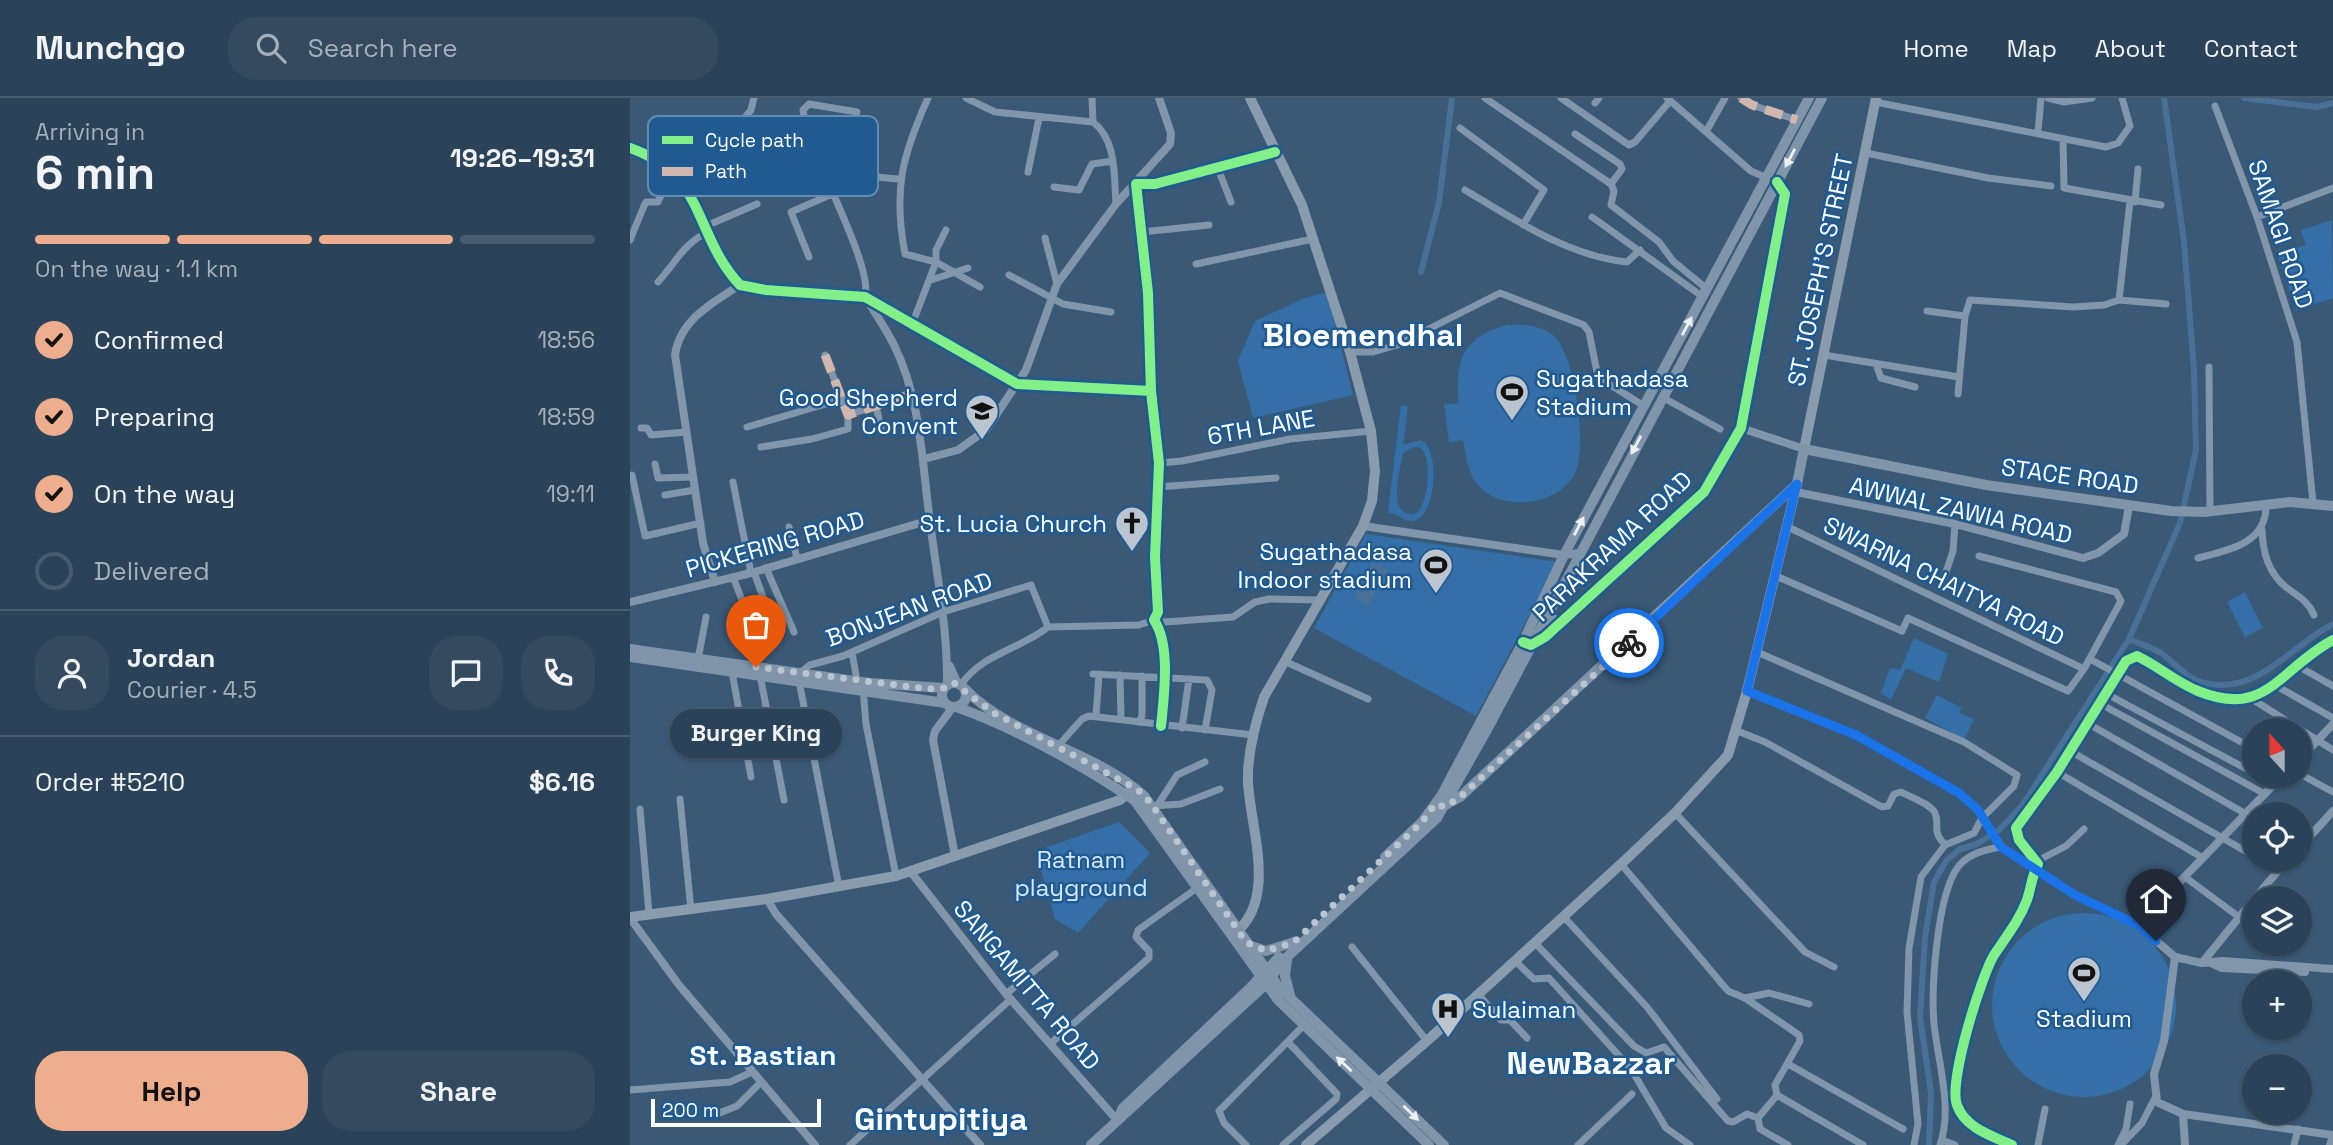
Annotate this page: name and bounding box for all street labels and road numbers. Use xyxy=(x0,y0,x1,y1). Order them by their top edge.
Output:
street label: ST. JOSEPH'S STREET xyxy=(1780,151,1860,389)
street label: SAMAGI ROAD xyxy=(2241,156,2321,312)
street label: 6TH LANE xyxy=(1205,402,1317,452)
street label: STACE ROAD xyxy=(1999,451,2141,501)
street label: PARAKRAMA ROAD xyxy=(1526,464,1698,628)
street label: AWWAL ZAWIA ROAD xyxy=(1847,469,2075,551)
street label: PICKERING ROAD xyxy=(682,504,868,584)
street label: SWARNA CHAITYA ROAD xyxy=(1818,509,2070,653)
street label: BONJEAN ROAD xyxy=(822,565,996,653)
street label: SANGAMITTA ROAD xyxy=(947,894,1107,1076)

